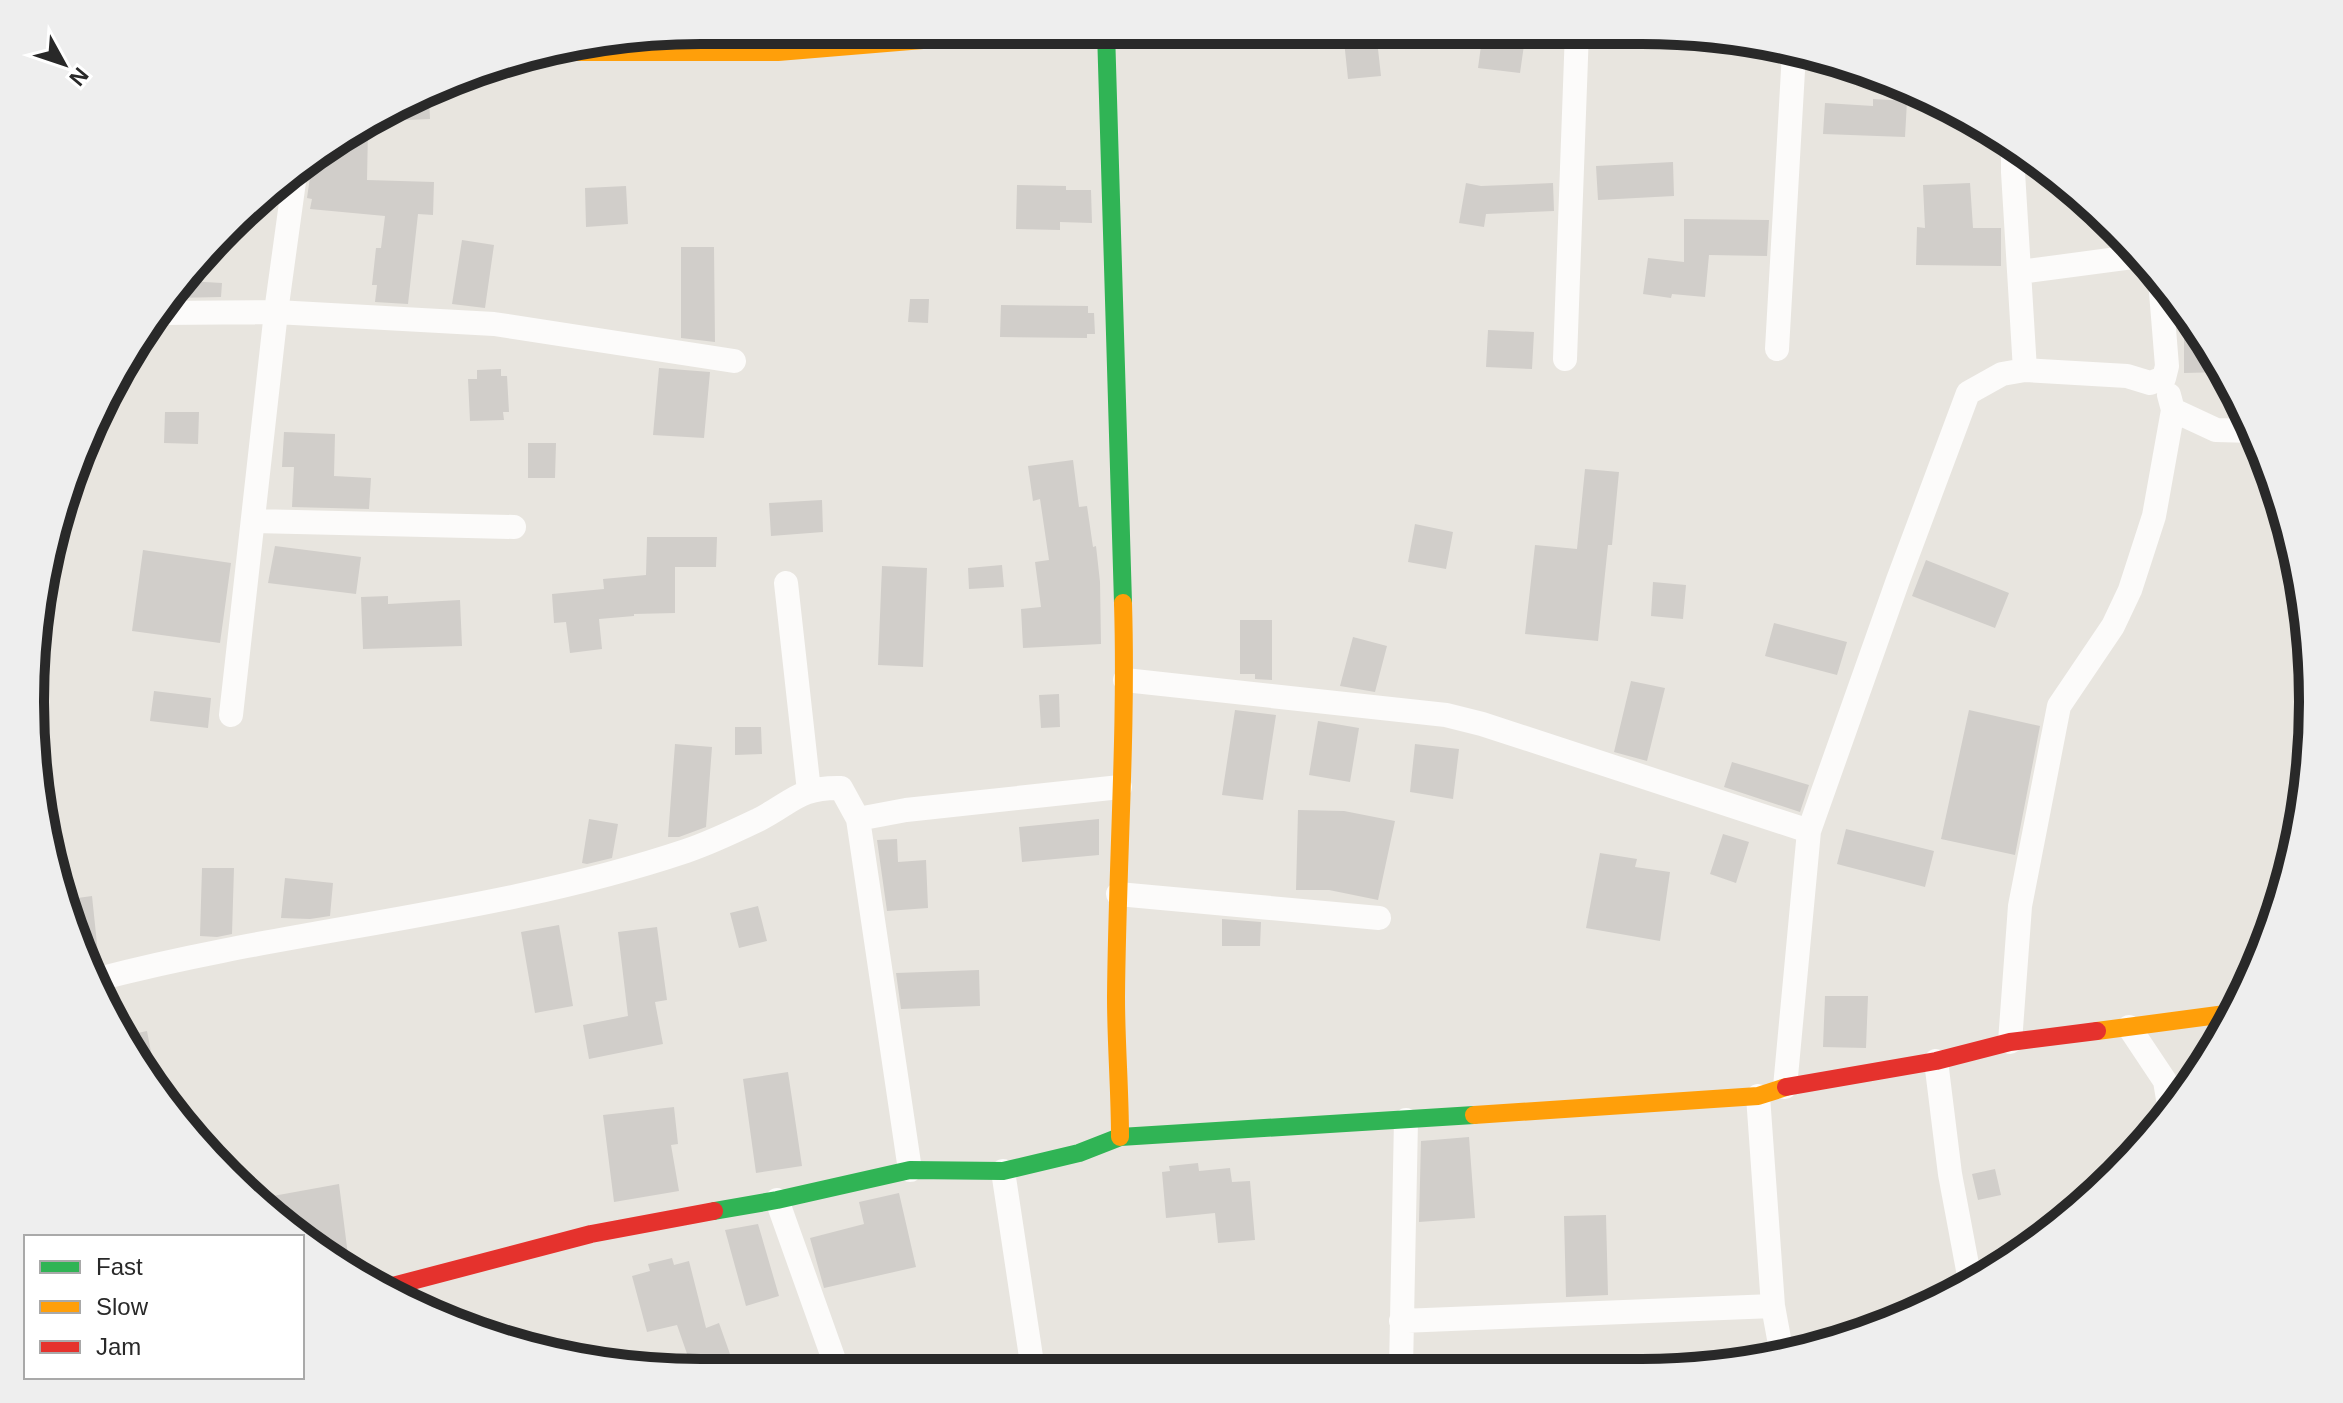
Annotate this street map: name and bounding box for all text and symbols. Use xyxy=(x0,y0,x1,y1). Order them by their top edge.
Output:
north arrow xyxy=(24,24,104,104)
text: N xyxy=(64,62,94,91)
legend xyxy=(24,1235,304,1379)
text: Fast xyxy=(96,1253,143,1280)
text: Slow xyxy=(96,1293,149,1320)
text: Jam xyxy=(96,1333,141,1360)

